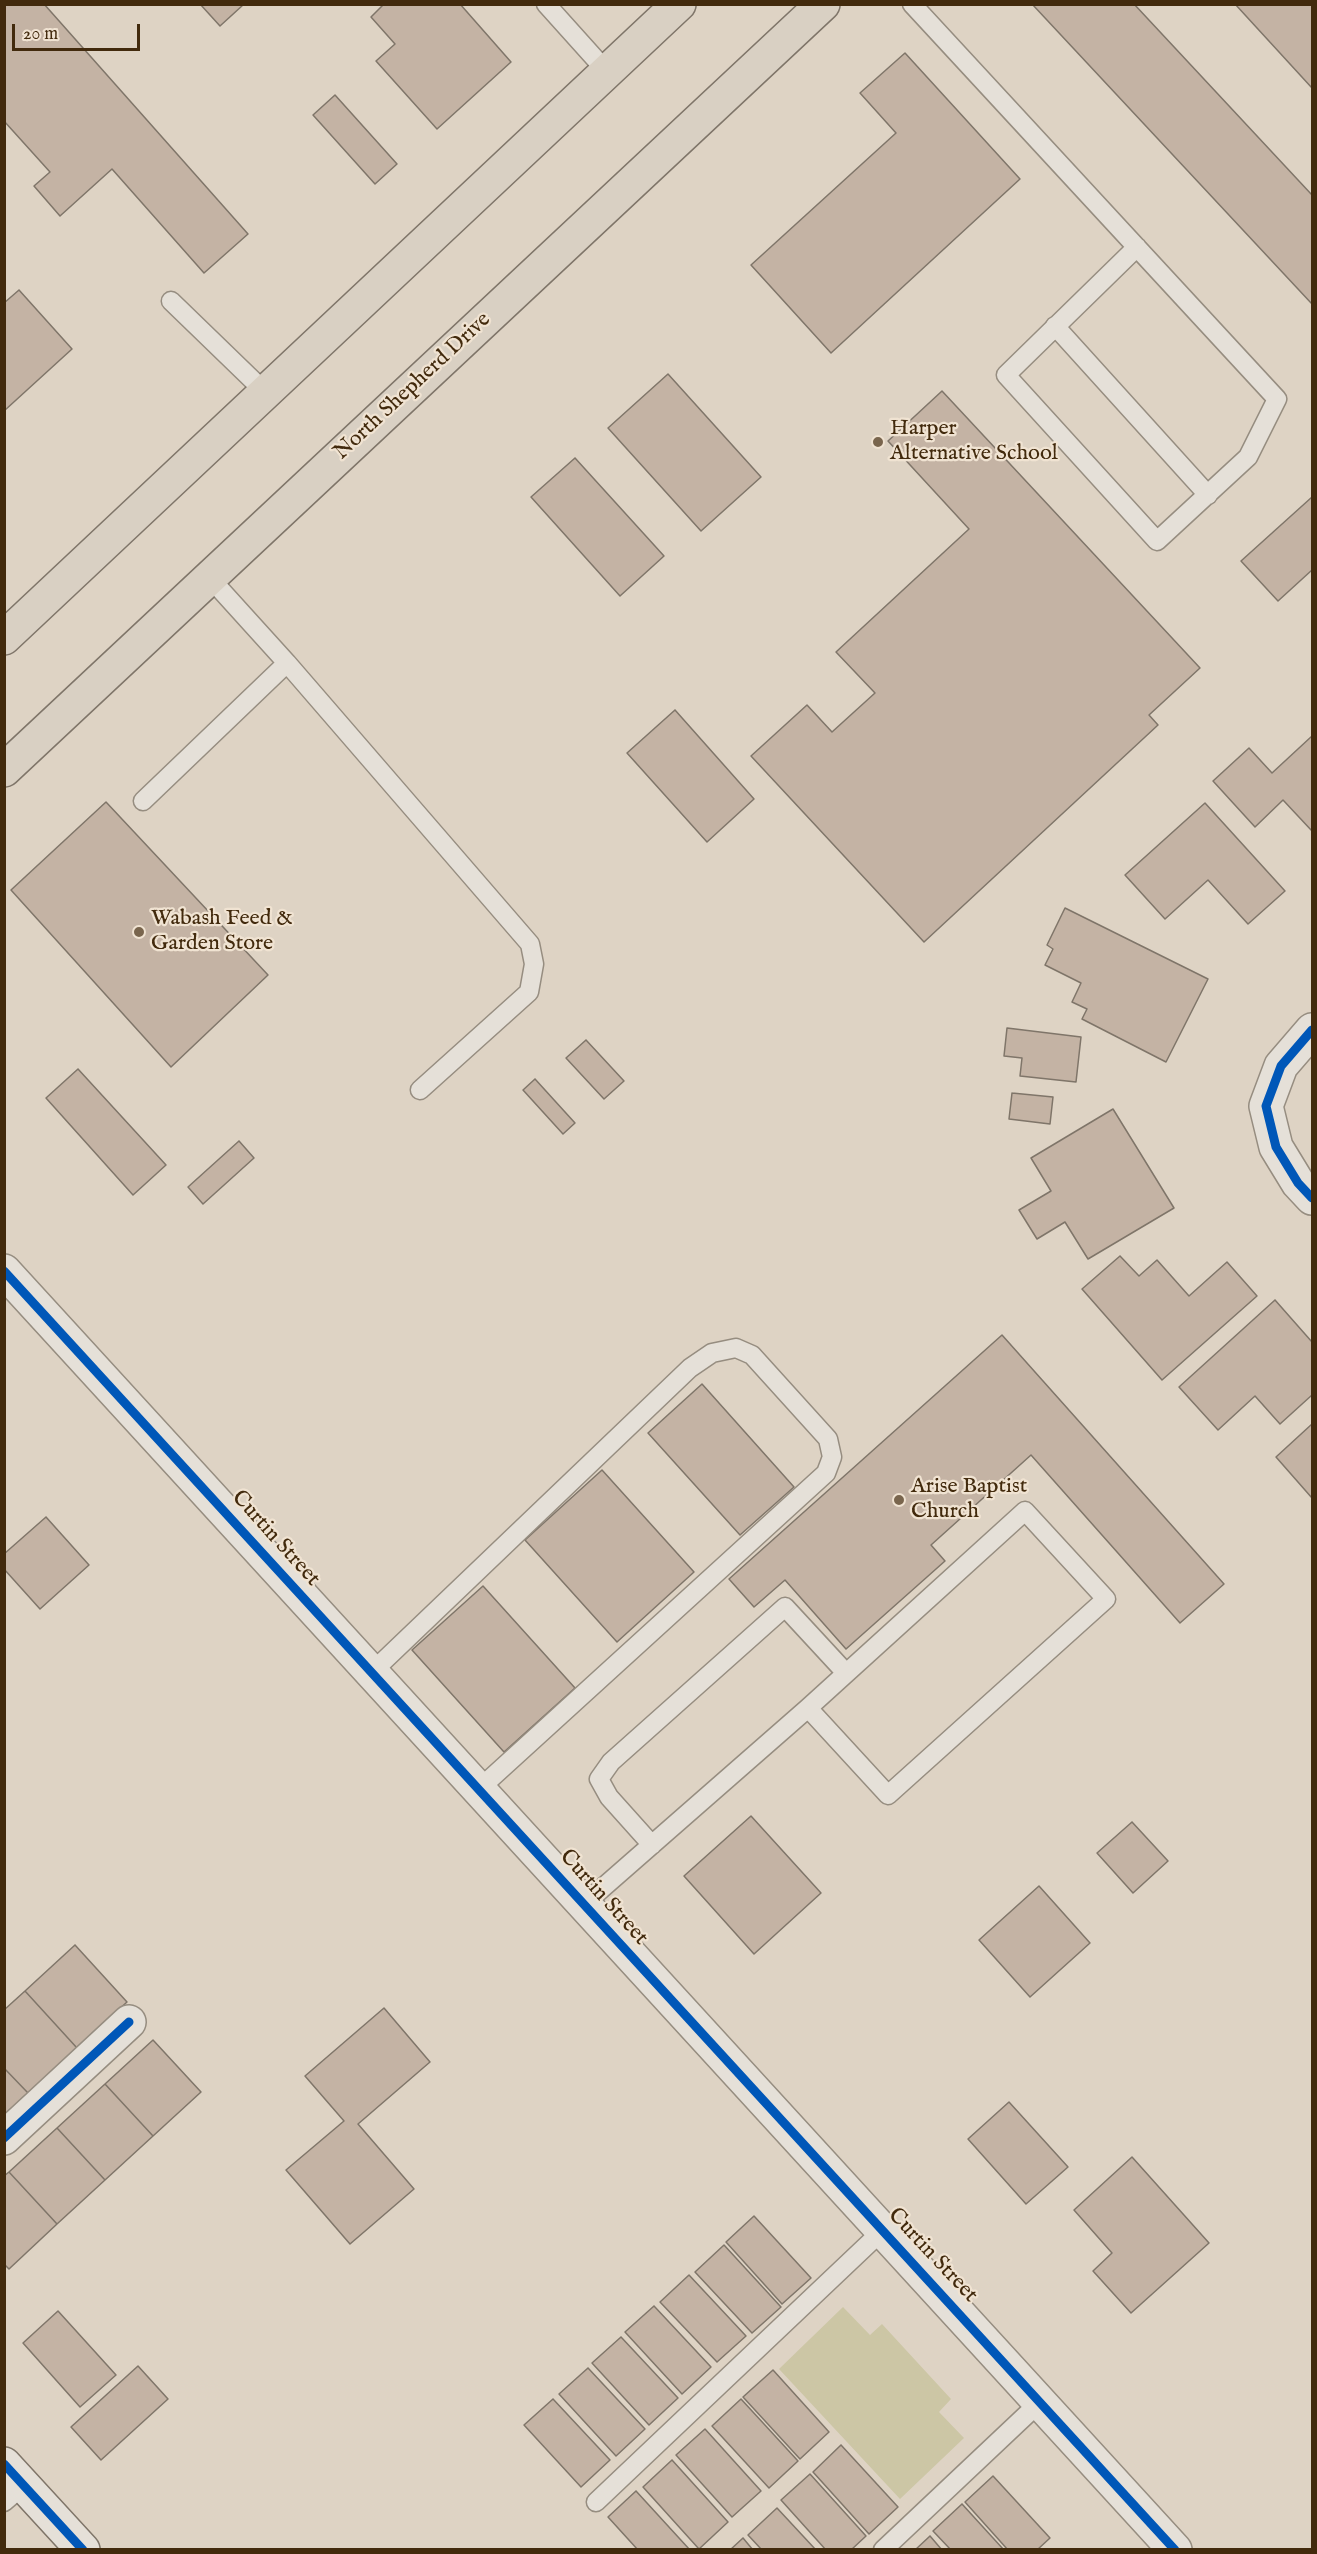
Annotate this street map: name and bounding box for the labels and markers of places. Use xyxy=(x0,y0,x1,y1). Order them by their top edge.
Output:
place label: Harper Alternative School xyxy=(890,416,1058,468)
marker: Harper Alternative School xyxy=(871,435,885,449)
place label: Wabash Feed & Garden Store xyxy=(151,906,293,957)
marker: Wabash Feed & Garden Store xyxy=(132,925,146,939)
place label: Arise Baptist Church xyxy=(911,1474,1027,1526)
marker: Arise Baptist Church xyxy=(892,1493,906,1507)

